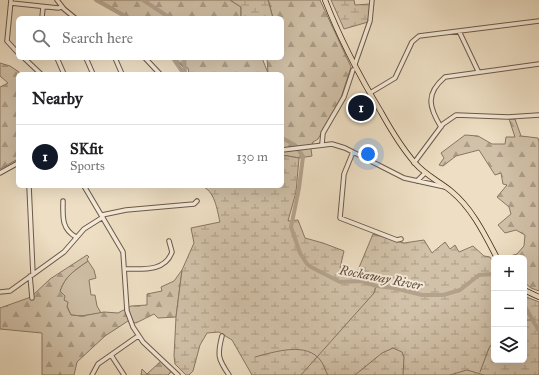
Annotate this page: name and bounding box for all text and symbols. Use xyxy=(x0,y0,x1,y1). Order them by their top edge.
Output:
search box xyxy=(16,16,284,60)
icon: search xyxy=(30,27,52,49)
text: Search here xyxy=(62,29,133,47)
text: Nearby xyxy=(32,88,83,109)
pin: 1 xyxy=(348,93,374,123)
text: SKfit xyxy=(70,140,103,158)
your location xyxy=(358,144,378,164)
text: 1 xyxy=(42,149,48,165)
text: 130 m xyxy=(236,149,268,165)
text: Sports xyxy=(70,158,105,174)
map controls xyxy=(491,255,527,363)
button: + xyxy=(491,255,527,291)
water label: Rockaway River xyxy=(337,262,424,294)
button: − xyxy=(491,291,527,327)
button: layers xyxy=(491,327,527,363)

